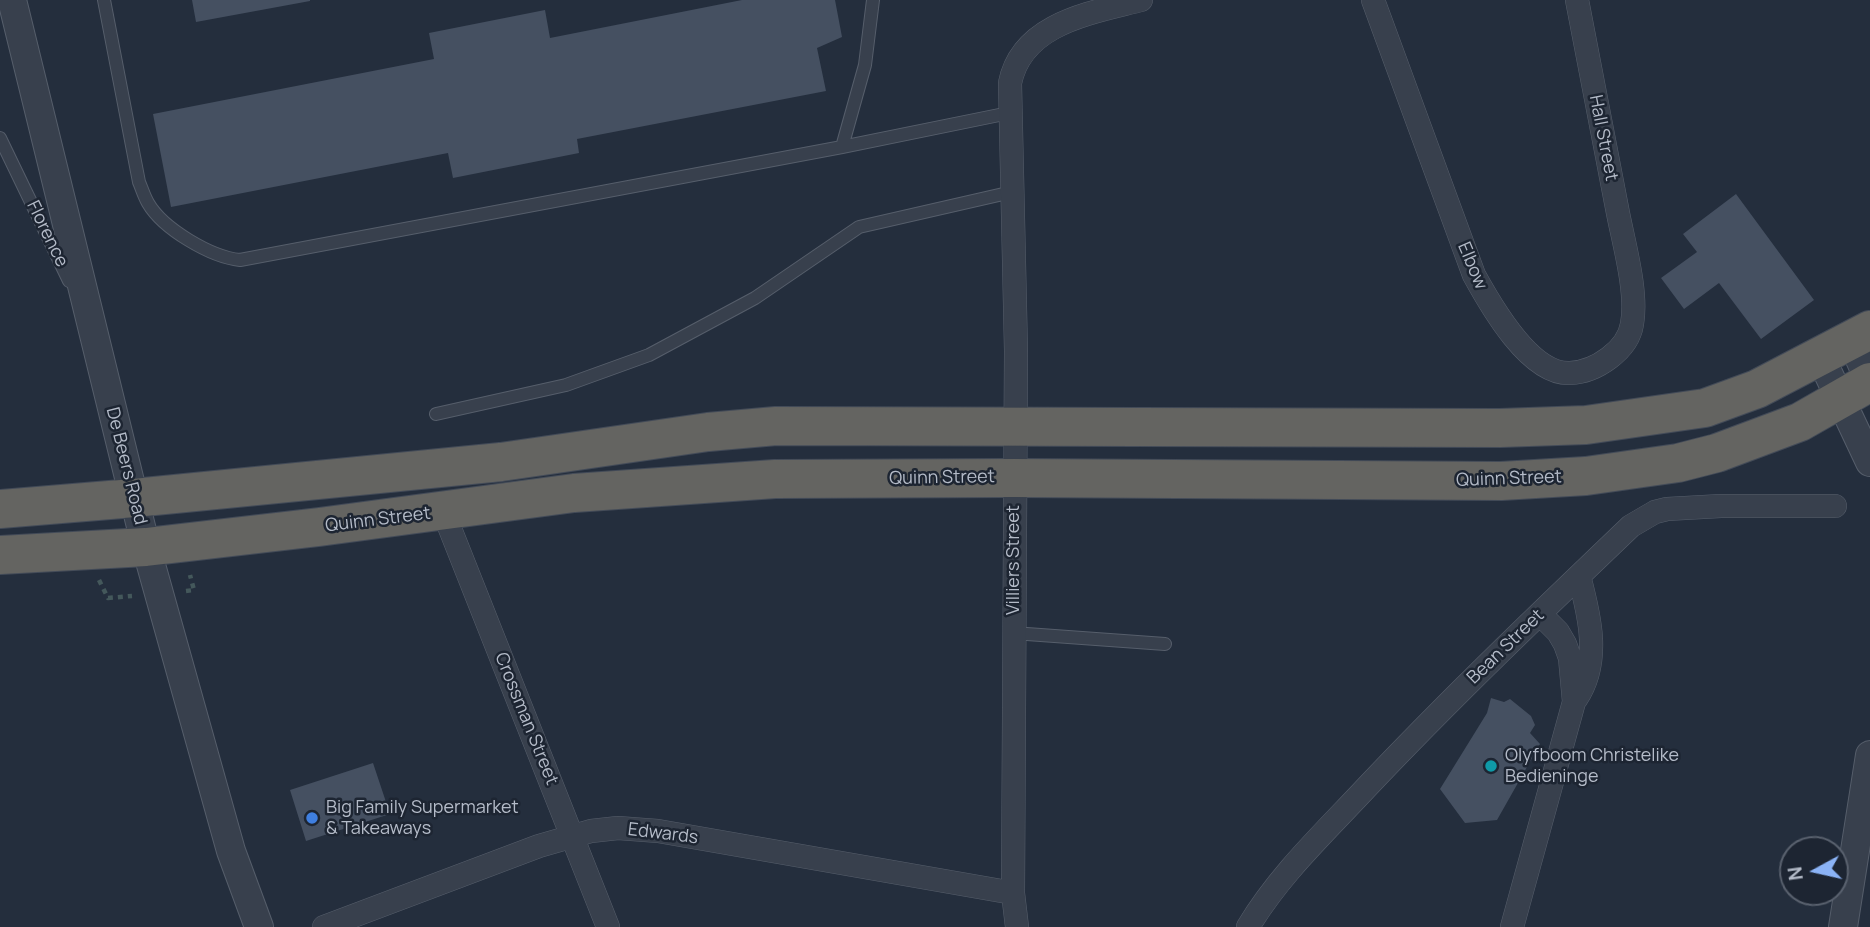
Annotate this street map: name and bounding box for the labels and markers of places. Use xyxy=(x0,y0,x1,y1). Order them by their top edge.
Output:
place label: Olyfboom Christelike Bedieninge xyxy=(1505,745,1679,788)
marker: Olyfboom Christelike Bedieninge xyxy=(1483,758,1499,774)
place label: Big Family Supermarket & Takeaways xyxy=(326,797,519,840)
marker: Big Family Supermarket & Takeaways xyxy=(304,810,320,826)

